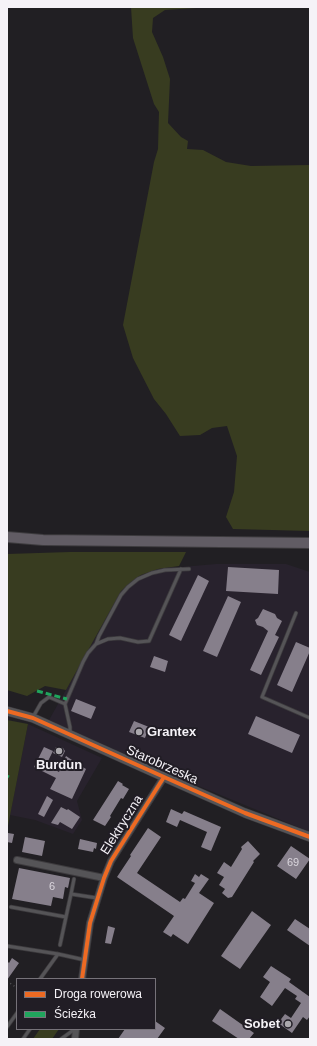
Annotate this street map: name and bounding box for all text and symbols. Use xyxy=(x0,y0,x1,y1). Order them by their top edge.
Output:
place label: Grantex xyxy=(147,724,196,740)
marker: Grantex xyxy=(134,727,144,737)
street label: Starobrzeska xyxy=(124,742,200,788)
marker: Burdun xyxy=(54,746,64,756)
place label: Burdun xyxy=(36,757,82,773)
street label: Elektryczna xyxy=(98,792,146,858)
house number: 69 xyxy=(287,856,299,870)
house number: 6 xyxy=(49,880,55,894)
legend xyxy=(16,978,156,1030)
text: Droga rowerowa xyxy=(54,987,142,1001)
text: Ścieżka xyxy=(54,1007,96,1021)
place label: Sobet xyxy=(244,1016,280,1032)
marker: Sobet xyxy=(283,1019,293,1029)

